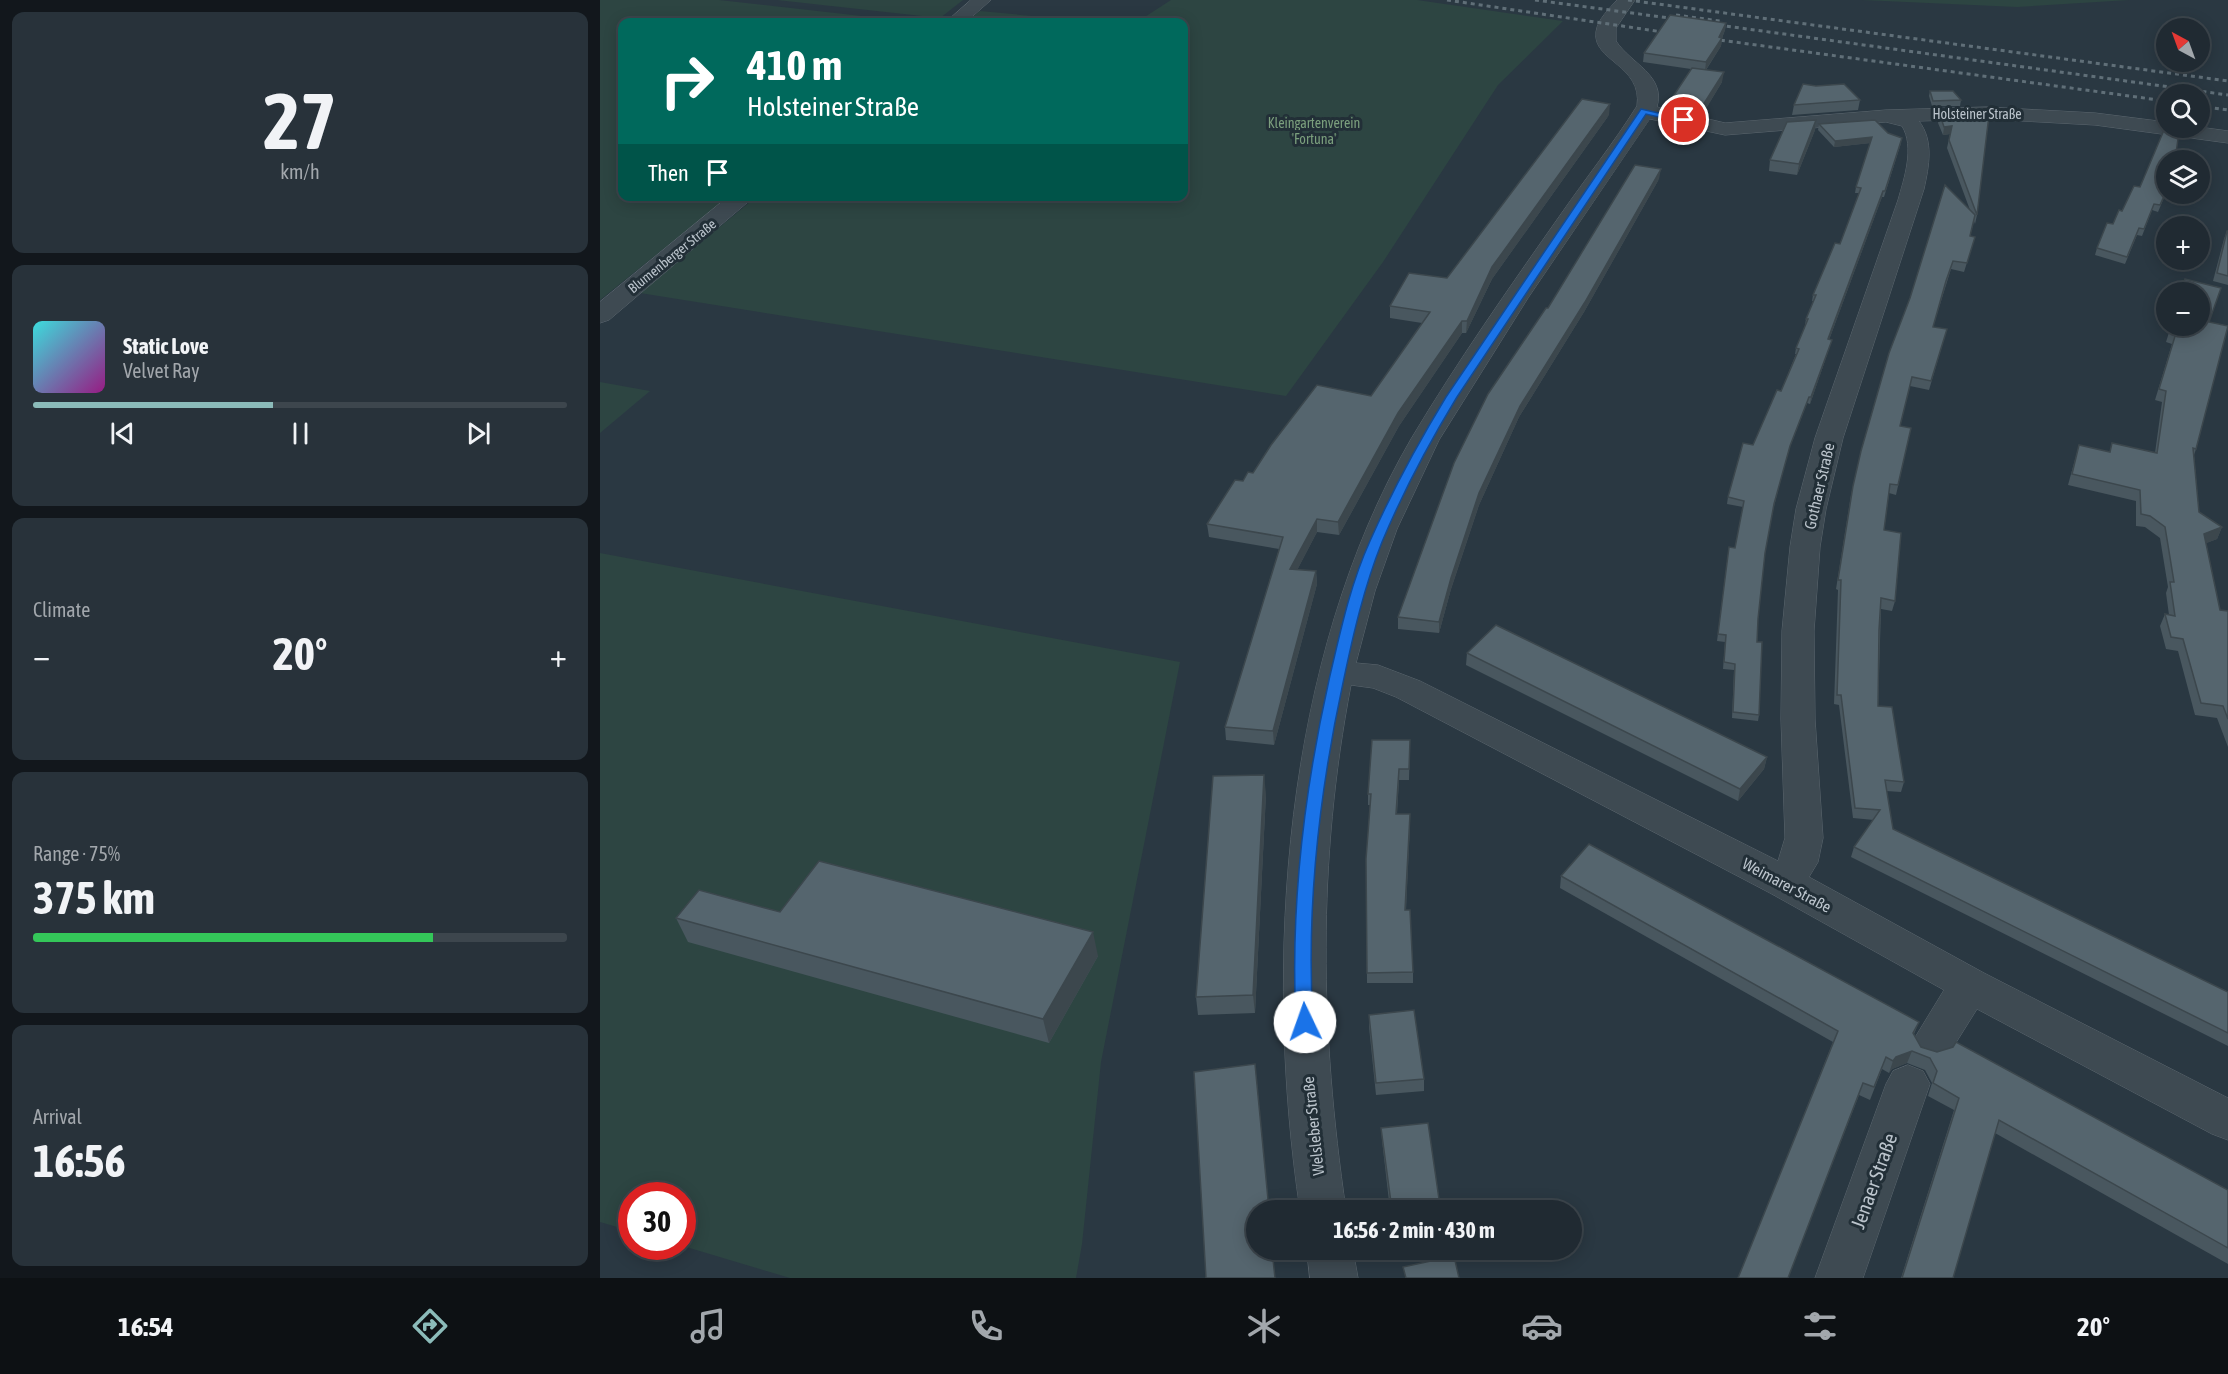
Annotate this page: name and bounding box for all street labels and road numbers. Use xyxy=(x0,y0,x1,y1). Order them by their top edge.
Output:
street label: Holsteiner Straße xyxy=(1932,106,2022,122)
street label: Blumenberger Straße xyxy=(625,216,719,296)
street label: Gothaer Straße xyxy=(1800,441,1838,531)
street label: Weimarer Straße xyxy=(1740,854,1834,916)
street label: Welsleber Straße xyxy=(1299,1076,1327,1176)
street label: Jenaer Straße xyxy=(1846,1130,1901,1232)

